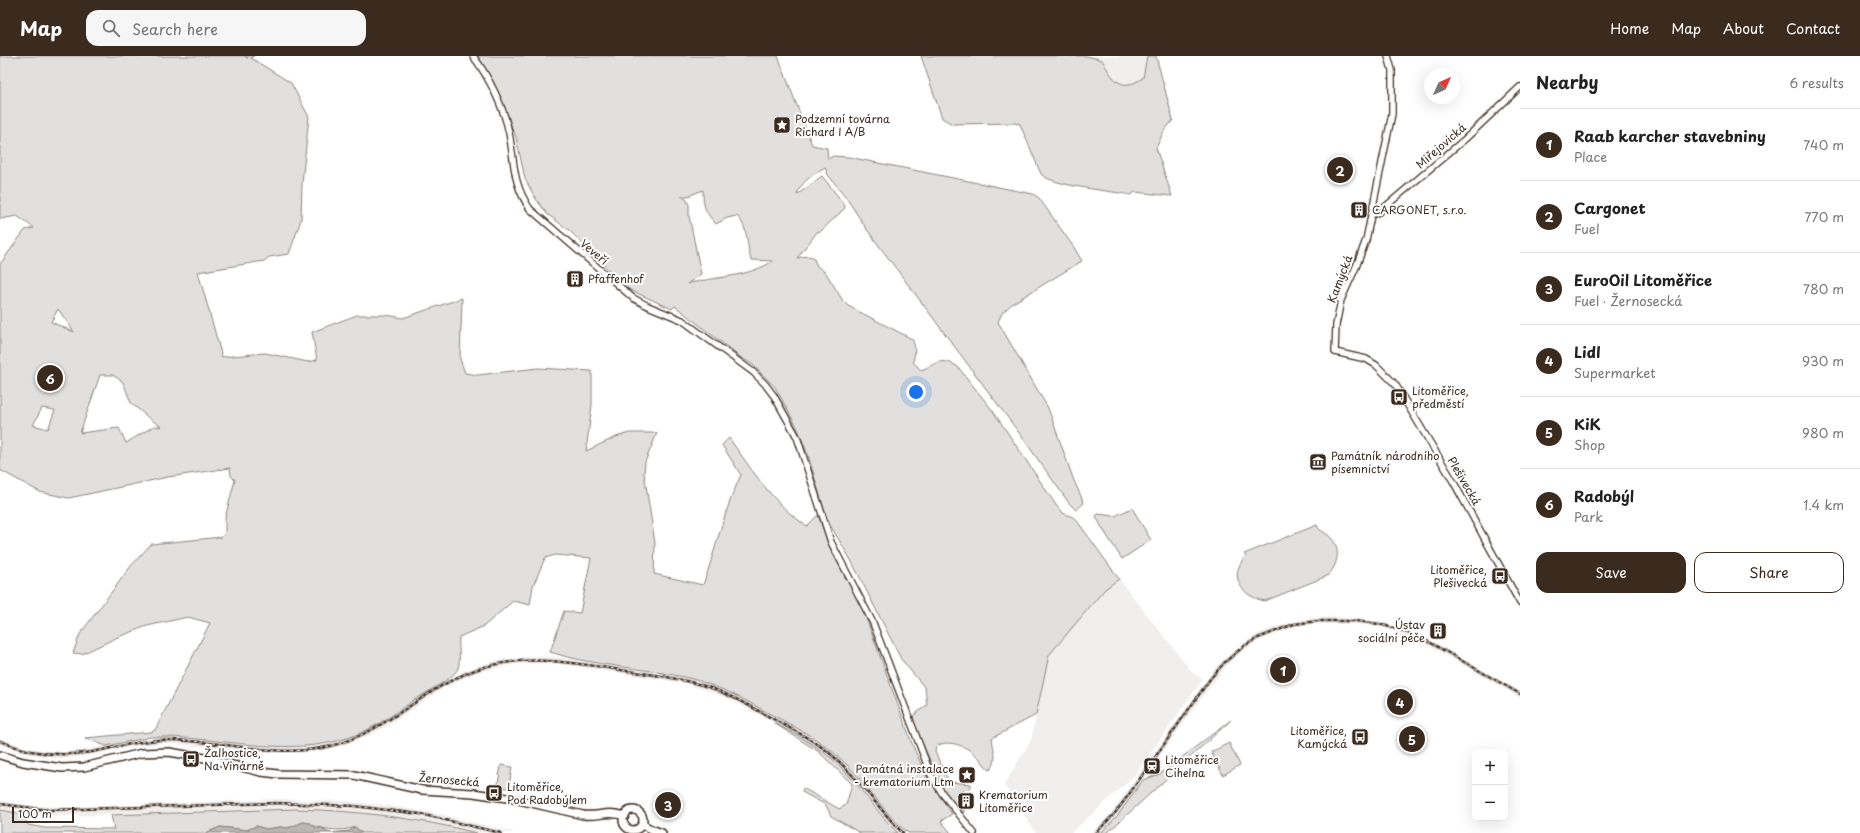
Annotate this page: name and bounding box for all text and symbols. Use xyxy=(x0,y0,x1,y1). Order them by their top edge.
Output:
search box xyxy=(86,10,366,46)
text: Map xyxy=(20,14,62,42)
icon: search xyxy=(100,17,122,39)
text: Search here xyxy=(132,17,218,40)
text: Home xyxy=(1610,18,1649,39)
text: Map xyxy=(1671,18,1701,39)
text: About xyxy=(1723,18,1764,39)
text: Contact xyxy=(1786,18,1840,39)
north arrow xyxy=(1424,68,1460,104)
text: Nearby xyxy=(1536,69,1598,95)
text: 6 results xyxy=(1789,73,1844,92)
place label: Podzemní továrna Richard I A/B xyxy=(795,110,890,140)
place icon: Podzemní továrna Richard I A/B xyxy=(772,115,792,135)
street label: Miřejovická xyxy=(1412,119,1470,172)
text: Raab karcher stavebniny xyxy=(1574,124,1766,147)
text: 1 xyxy=(1546,135,1552,154)
text: 740 m xyxy=(1803,135,1844,154)
text: Place xyxy=(1574,147,1607,166)
pin: 2 xyxy=(1327,155,1353,185)
text: Cargonet xyxy=(1574,196,1646,219)
building icon: CARGONET, s.r.o. xyxy=(1349,200,1369,220)
place label: CARGONET, s.r.o. xyxy=(1372,201,1466,218)
text: 2 xyxy=(1544,207,1554,226)
text: 770 m xyxy=(1804,207,1844,226)
text: Fuel xyxy=(1574,219,1600,238)
street label: Veveří xyxy=(577,235,612,269)
street label: Kamýcká xyxy=(1323,252,1356,305)
text: EuroOil Litoměřice xyxy=(1574,268,1712,291)
building icon: Pfaffenhof xyxy=(565,269,585,289)
place label: Pfaffenhof xyxy=(588,270,644,287)
text: 3 xyxy=(1545,279,1553,298)
text: 780 m xyxy=(1803,279,1844,298)
text: Fuel · Žernosecká xyxy=(1574,291,1682,310)
text: Lidl xyxy=(1574,340,1601,363)
text: 4 xyxy=(1545,351,1553,370)
text: 930 m xyxy=(1802,351,1844,370)
pin: 6 xyxy=(37,363,63,393)
text: Supermarket xyxy=(1574,363,1656,382)
your location xyxy=(906,382,926,402)
place label: Litoměřice, předměstí xyxy=(1412,382,1469,412)
bus stop icon: Litoměřice, předměstí xyxy=(1389,387,1409,407)
text: KiK xyxy=(1574,412,1601,435)
text: 5 xyxy=(1545,423,1553,442)
text: 980 m xyxy=(1802,423,1844,442)
text: Shop xyxy=(1574,435,1605,454)
place label: Památník národního písemnictví xyxy=(1331,447,1440,477)
museum icon: Památník národního písemnictví xyxy=(1308,452,1328,472)
street label: Plešivecká xyxy=(1444,453,1485,508)
text: Radobýl xyxy=(1574,484,1634,507)
text: 6 xyxy=(1544,495,1554,514)
text: 1.4 km xyxy=(1803,495,1844,514)
text: Park xyxy=(1574,507,1603,526)
button: Save xyxy=(1536,552,1686,593)
button: Share xyxy=(1694,552,1844,593)
place label: Litoměřice, Plešivecká xyxy=(1430,561,1487,591)
bus stop icon: Litoměřice, Plešivecká xyxy=(1490,566,1510,586)
place label: Ústav sociální péče xyxy=(1358,616,1425,646)
building icon: Ústav sociální péče xyxy=(1428,621,1448,641)
pin: 1 xyxy=(1270,655,1296,685)
pin: 4 xyxy=(1387,687,1413,717)
place label: Litoměřice, Kamýcká xyxy=(1290,722,1347,752)
pin: 5 xyxy=(1399,724,1425,754)
bus stop icon: Litoměřice, Kamýcká xyxy=(1350,727,1370,747)
place label: Žalhostice, Na Vinárně xyxy=(204,744,264,774)
bus stop icon: Žalhostice, Na Vinárně xyxy=(181,749,201,769)
map controls xyxy=(1472,749,1508,821)
button: + xyxy=(1472,749,1508,785)
place label: Litoměřice Cihelna xyxy=(1165,751,1219,781)
station icon: Litoměřice Cihelna xyxy=(1142,756,1162,776)
place label: Památná instalace - krematorium Ltm xyxy=(854,760,954,790)
place icon: Památná instalace - krematorium Ltm xyxy=(957,765,977,785)
street label: Žernosecká xyxy=(418,768,480,791)
place label: Litoměřice, Pod Radobýlem xyxy=(507,778,587,808)
bus stop icon: Litoměřice, Pod Radobýlem xyxy=(484,783,504,803)
button: − xyxy=(1472,785,1508,821)
place label: Krematorium Litoměřice xyxy=(979,786,1048,816)
pin: 3 xyxy=(655,790,681,820)
building icon: Krematorium Litoměřice xyxy=(956,791,976,811)
scale bar xyxy=(12,805,74,824)
text: 100 m xyxy=(18,805,52,822)

